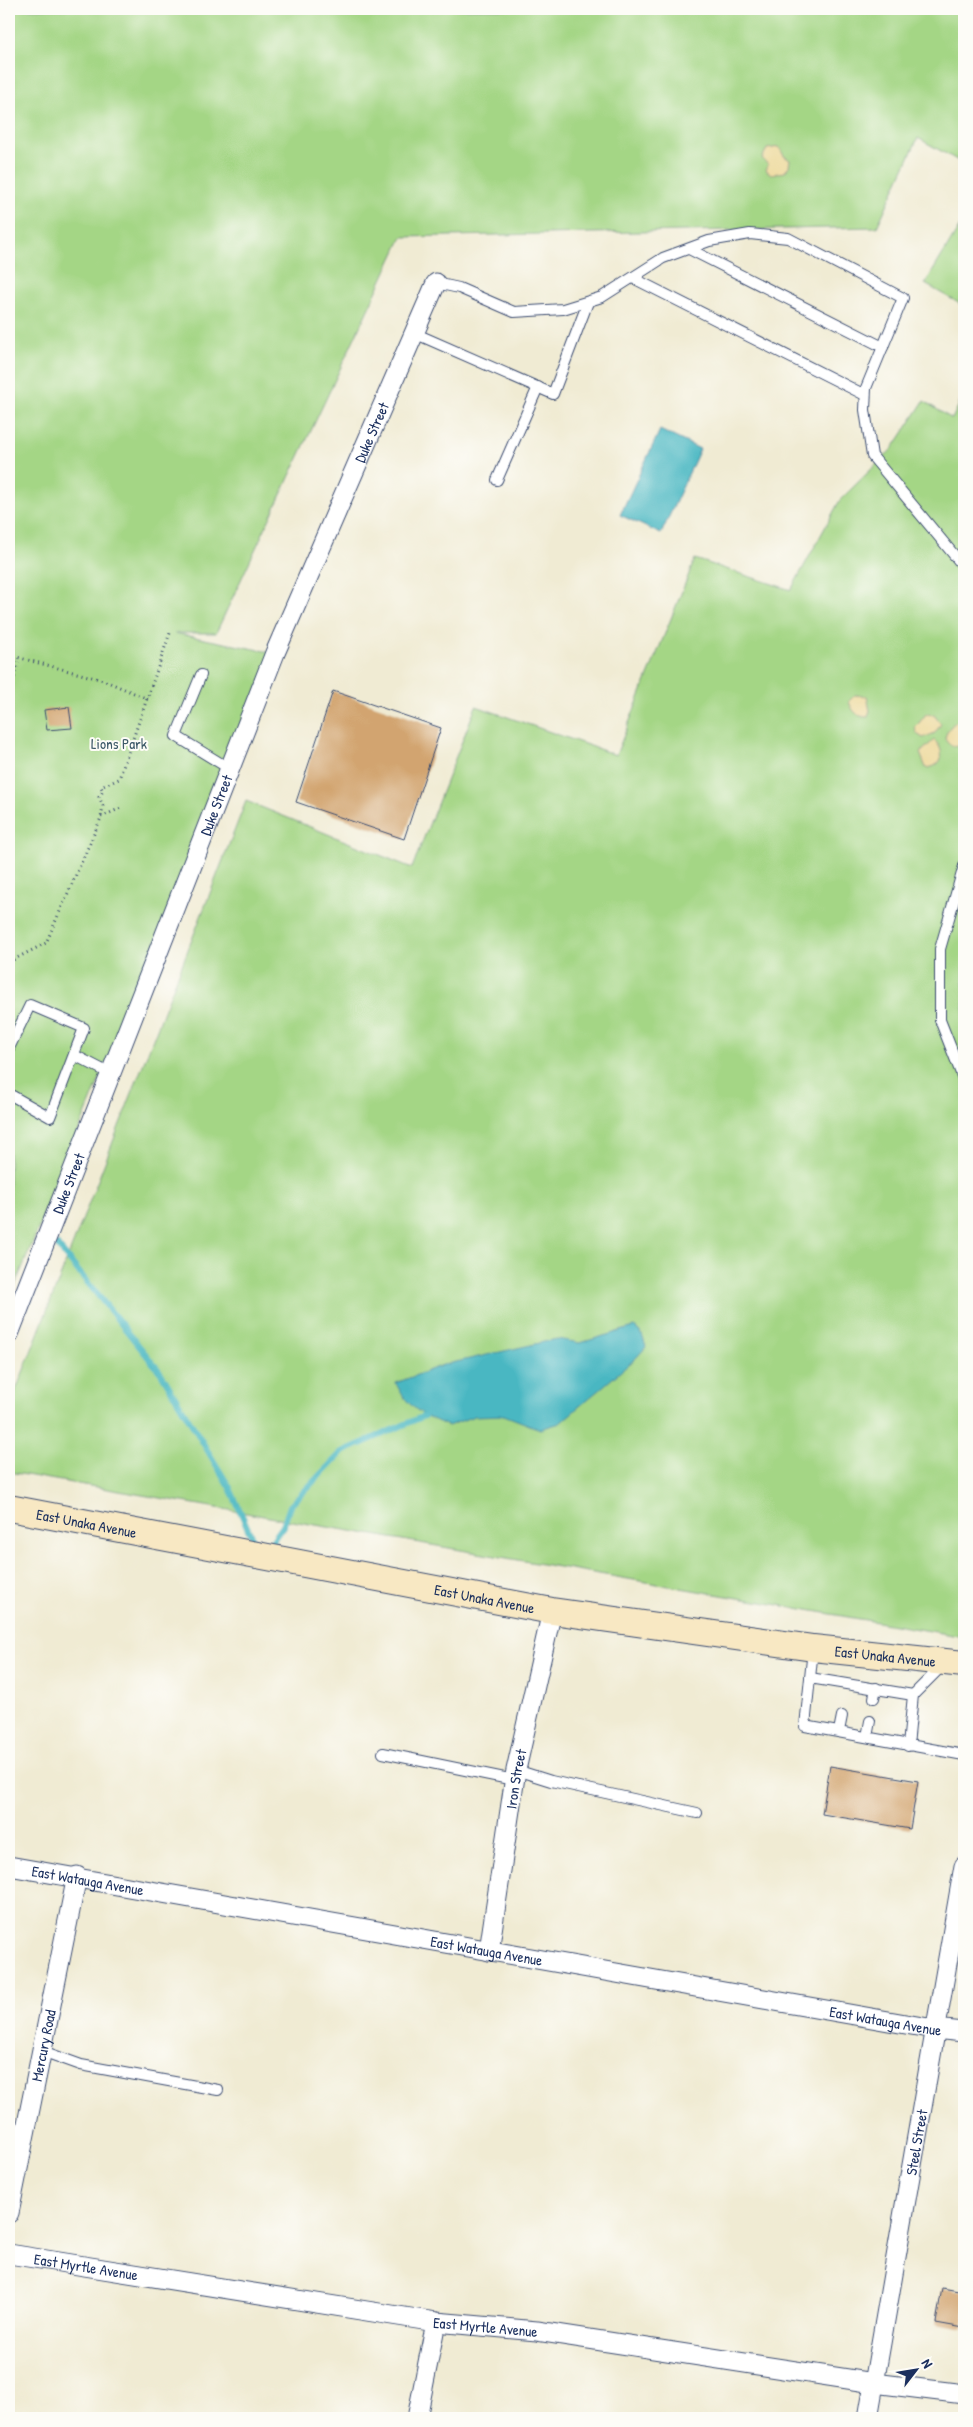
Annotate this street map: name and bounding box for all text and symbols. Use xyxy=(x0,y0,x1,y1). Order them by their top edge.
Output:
street label: Duke Street xyxy=(349,398,394,466)
park label: Lions Park xyxy=(91,733,147,754)
street label: Duke Street xyxy=(194,771,237,838)
street label: Duke Street xyxy=(47,1149,90,1217)
street label: East Unaka Avenue xyxy=(35,1503,138,1543)
street label: East Unaka Avenue xyxy=(433,1578,536,1618)
street label: East Unaka Avenue xyxy=(834,1640,937,1671)
street label: Iron Street xyxy=(500,1746,531,1810)
street label: East Watauga Avenue xyxy=(30,1860,145,1900)
street label: East Watauga Avenue xyxy=(429,1930,544,1970)
street label: East Watauga Avenue xyxy=(828,2000,942,2040)
street label: Mercury Road xyxy=(25,2008,60,2083)
street label: Steel Street xyxy=(900,2107,932,2177)
street label: East Myrtle Avenue xyxy=(33,2248,139,2285)
street label: East Myrtle Avenue xyxy=(432,2311,539,2342)
north arrow xyxy=(890,2344,940,2394)
text: N xyxy=(918,2355,938,2372)

